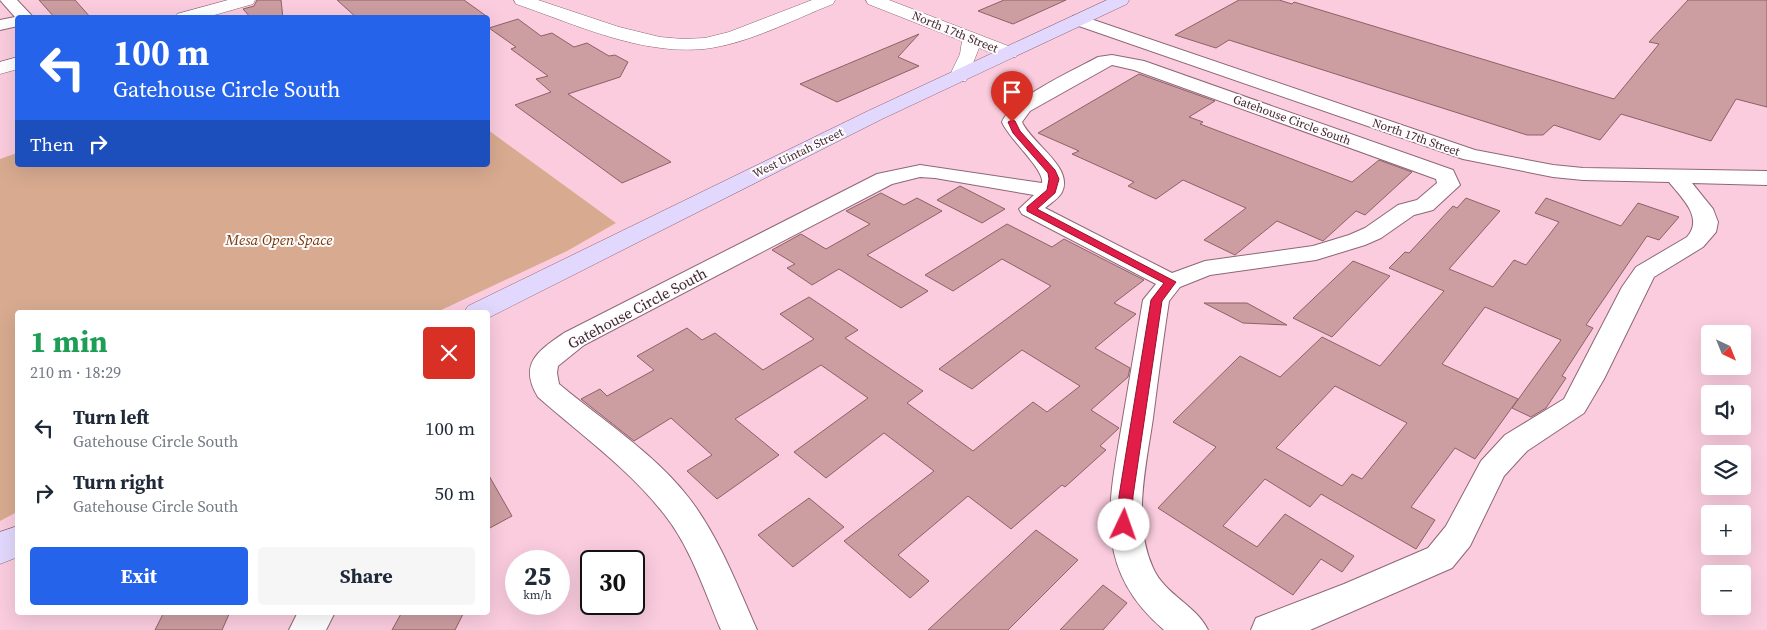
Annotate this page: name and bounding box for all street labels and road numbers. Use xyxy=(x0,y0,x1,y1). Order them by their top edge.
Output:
street label: North 17th Street xyxy=(910,7,1000,57)
street label: Gatehouse Circle South xyxy=(1231,91,1353,149)
street label: North 17th Street xyxy=(1370,115,1462,159)
street label: West Uintah Street xyxy=(750,124,846,182)
street label: Gatehouse Circle South xyxy=(564,262,710,354)

